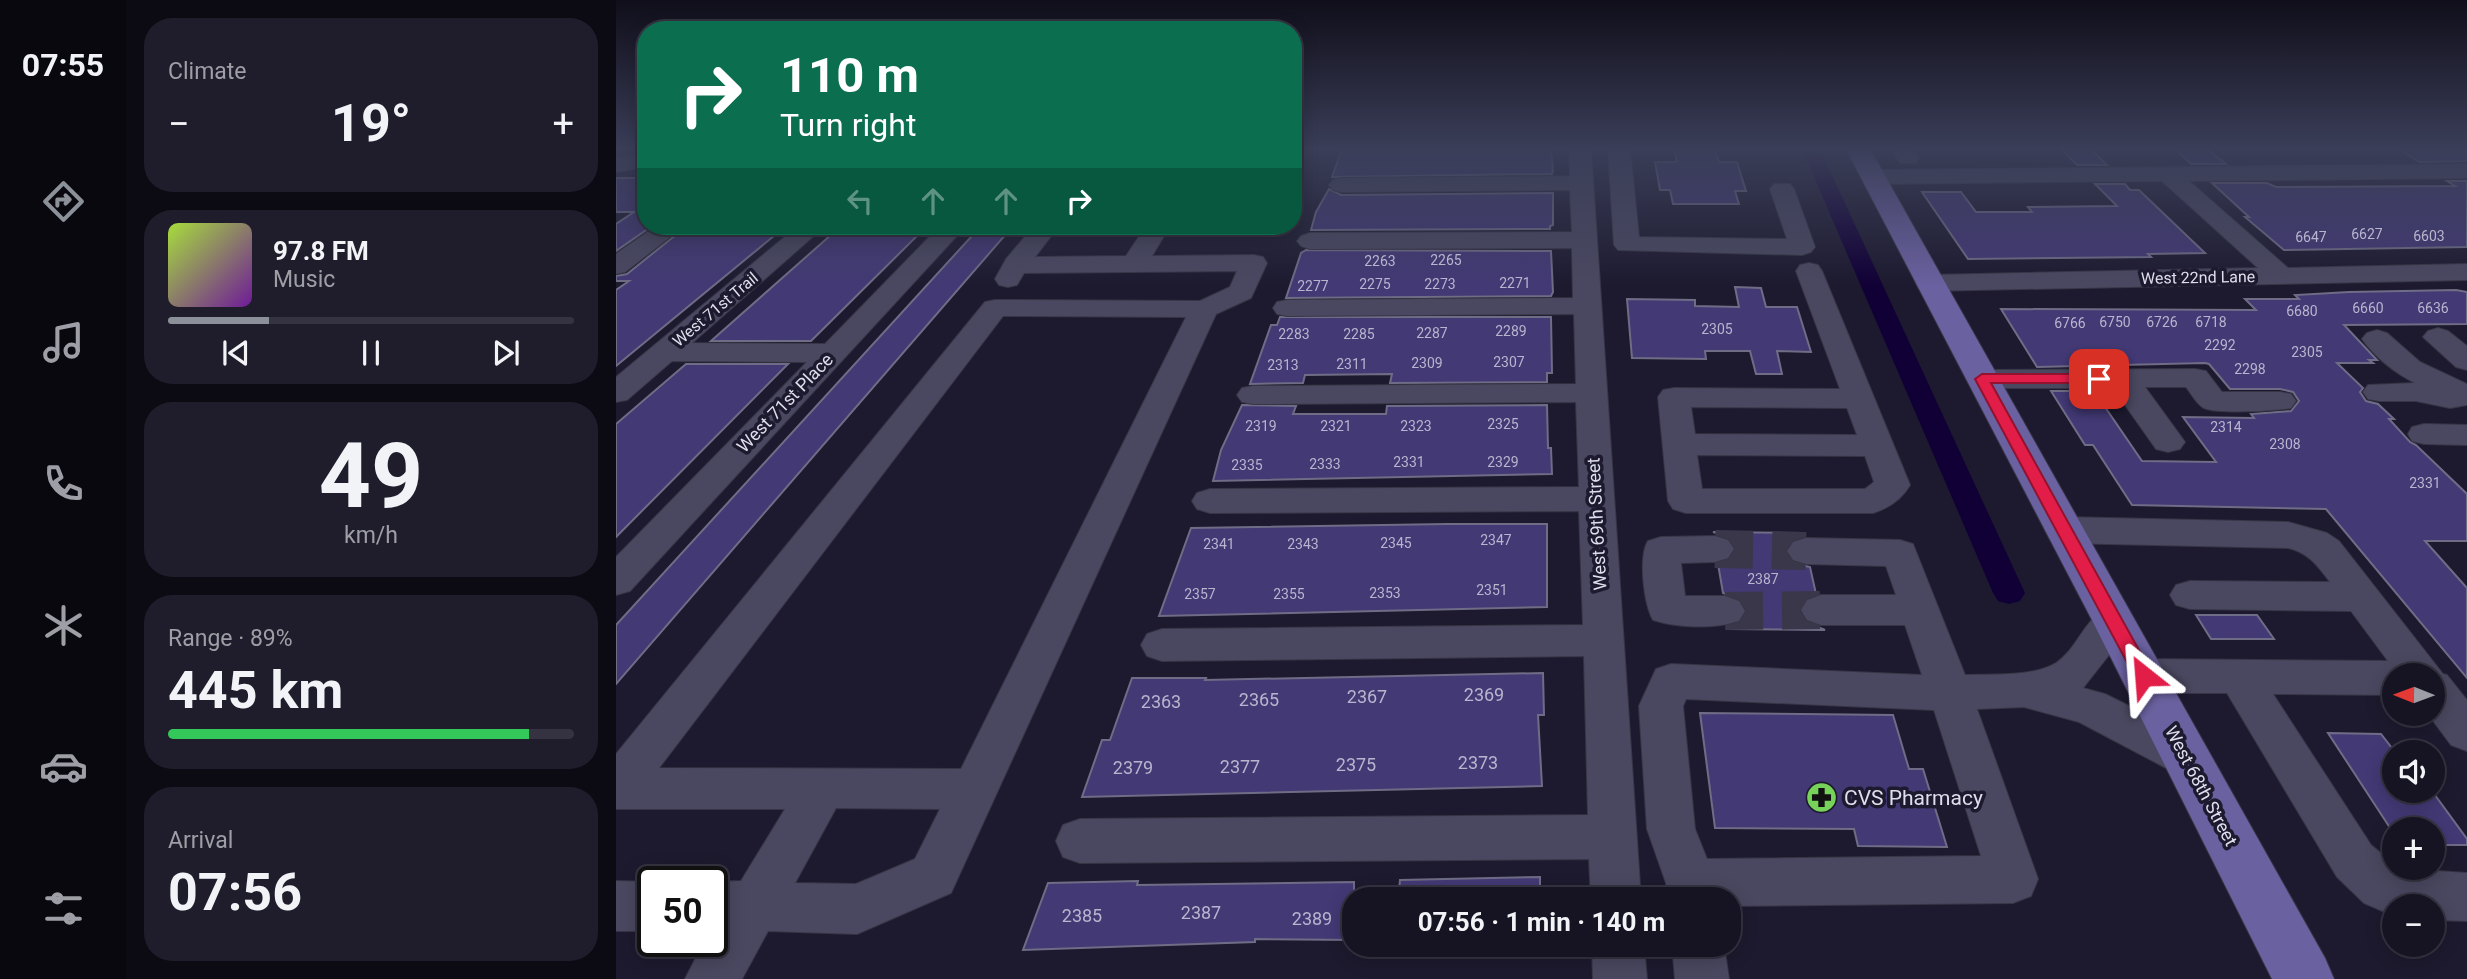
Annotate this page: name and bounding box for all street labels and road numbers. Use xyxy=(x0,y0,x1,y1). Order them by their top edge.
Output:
street label: West 22nd Lane xyxy=(2141,267,2255,288)
street label: West 71st Trail xyxy=(669,268,762,351)
street label: West 71st Place xyxy=(732,349,837,456)
street label: West 69th Street xyxy=(1583,457,1610,591)
street label: West 68th Street xyxy=(2161,722,2242,849)

